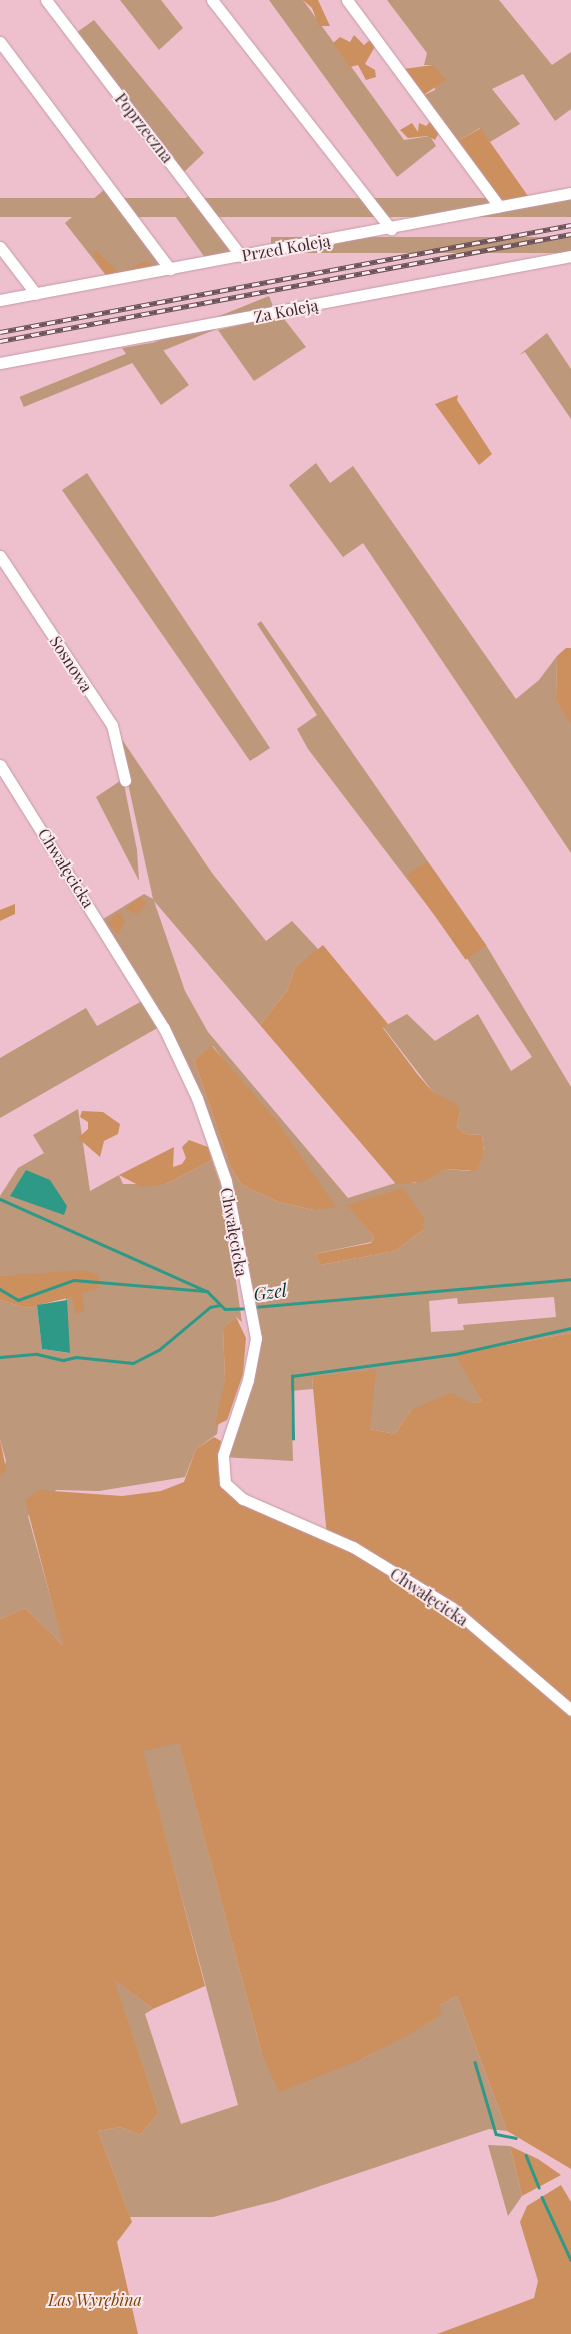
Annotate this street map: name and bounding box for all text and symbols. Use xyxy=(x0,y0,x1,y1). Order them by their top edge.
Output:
street label: Poprzeczna xyxy=(111,89,177,167)
street label: Przed Koleją xyxy=(240,231,332,265)
street label: Za Koleją xyxy=(252,295,320,327)
street label: Sosnowa xyxy=(46,632,96,696)
street label: Chwałęcicka xyxy=(34,825,98,911)
street label: Chwałęcicka xyxy=(217,1186,251,1278)
water label: Gzel xyxy=(252,1279,288,1305)
street label: Chwałęcicka xyxy=(386,1564,472,1630)
park label: Las Wyrębina xyxy=(48,2290,142,2310)

